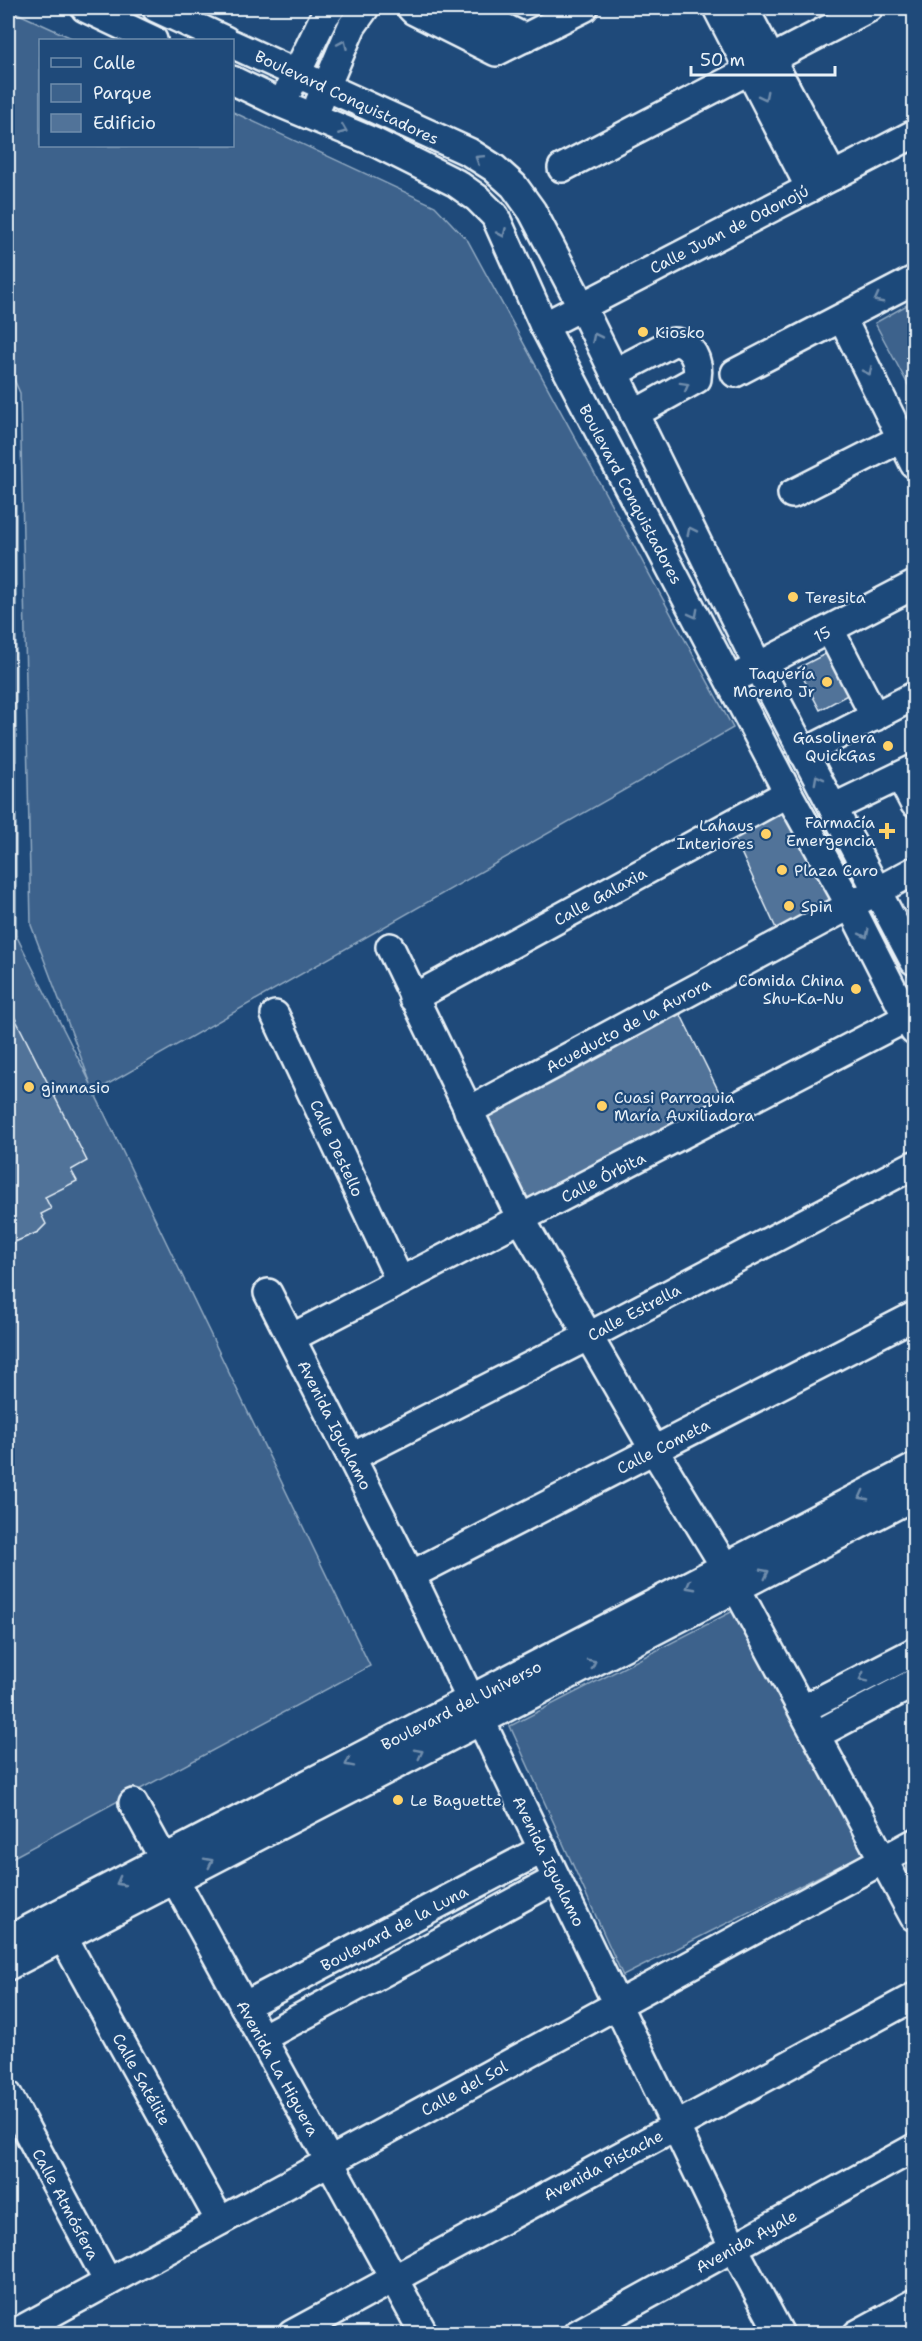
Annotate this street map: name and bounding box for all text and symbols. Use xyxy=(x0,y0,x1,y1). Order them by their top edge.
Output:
legend xyxy=(39,39,234,147)
scale bar xyxy=(691,39,835,77)
one-way arrow xyxy=(336,40,348,51)
street label: Boulevard Conquistadores xyxy=(251,45,442,149)
text: 50 m xyxy=(700,48,745,72)
text: Calle xyxy=(93,51,136,75)
text: Parque xyxy=(93,81,152,105)
one-way arrow xyxy=(757,90,768,101)
text: Edificio xyxy=(93,111,156,135)
one-way arrow xyxy=(337,123,348,135)
one-way arrow xyxy=(475,155,486,166)
street label: Calle Juan de Odonojú xyxy=(646,180,812,279)
one-way arrow xyxy=(495,227,507,238)
one-way arrow xyxy=(874,292,885,303)
place label: Kiosko xyxy=(655,322,705,343)
marker: Kiosko xyxy=(636,325,650,339)
one-way arrow xyxy=(592,332,604,343)
one-way arrow xyxy=(861,364,872,375)
one-way arrow xyxy=(679,382,689,393)
street label: Boulevard Conquistadores xyxy=(574,401,687,588)
one-way arrow xyxy=(687,526,698,537)
place label: Teresita xyxy=(805,587,866,608)
marker: Teresita xyxy=(786,590,800,604)
one-way arrow xyxy=(687,607,698,618)
street label: 15 xyxy=(810,621,834,647)
place label: Taquería Moreno Jr xyxy=(733,663,815,702)
marker: Taquería Moreno Jr xyxy=(820,675,834,689)
place label: Gasolinera QuickGas xyxy=(793,727,876,766)
marker: Gasolinera QuickGas xyxy=(881,739,895,753)
one-way arrow xyxy=(814,775,825,786)
place label: Farmacía Emergencia xyxy=(786,812,875,851)
place label: Lahaus Interiores xyxy=(676,815,754,854)
marker: Farmacía Emergencia xyxy=(880,824,894,838)
marker: Lahaus Interiores xyxy=(759,827,773,841)
place label: Plaza Caro xyxy=(794,860,878,881)
street label: Calle Galaxia xyxy=(550,862,650,931)
marker: Plaza Caro xyxy=(775,863,789,877)
place label: Spin xyxy=(801,896,833,917)
marker: Spin xyxy=(782,899,796,913)
one-way arrow xyxy=(857,928,869,939)
place label: Comida China Shu-Ka-Nu xyxy=(738,970,844,1009)
street label: Acueducto de la Aurora xyxy=(542,973,714,1078)
marker: Comida China Shu-Ka-Nu xyxy=(849,982,863,996)
place label: gimnasio xyxy=(41,1077,110,1098)
marker: gimnasio xyxy=(22,1080,36,1094)
place label: Cuasi Parroquia María Auxiliadora xyxy=(614,1087,754,1126)
street label: Calle Destello xyxy=(305,1096,368,1200)
marker: Cuasi Parroquia María Auxiliadora xyxy=(595,1099,609,1113)
street label: Calle Órbita xyxy=(557,1147,649,1208)
street label: Calle Estrella xyxy=(584,1279,685,1346)
street label: Avenida Igualamo xyxy=(293,1357,376,1494)
street label: Calle Cometa xyxy=(613,1414,713,1479)
one-way arrow xyxy=(858,1488,869,1500)
one-way arrow xyxy=(759,1569,770,1581)
one-way arrow xyxy=(685,1578,696,1590)
street label: Boulevard del Universo xyxy=(377,1656,545,1755)
one-way arrow xyxy=(586,1659,597,1670)
one-way arrow xyxy=(858,1671,869,1683)
one-way arrow xyxy=(413,1748,424,1760)
one-way arrow xyxy=(345,1756,355,1767)
place label: Le Baguette xyxy=(410,1790,502,1811)
street label: Avenida Igualamo xyxy=(508,1792,589,1930)
marker: Le Baguette xyxy=(391,1793,405,1807)
one-way arrow xyxy=(202,1858,213,1869)
one-way arrow xyxy=(116,1875,126,1886)
street label: Boulevard de la Luna xyxy=(317,1881,472,1976)
street label: Avenida La Higuera xyxy=(232,1997,324,2140)
street label: Calle Satélite xyxy=(108,2030,175,2129)
street label: Calle del Sol xyxy=(417,2056,511,2121)
street label: Avenida Pistache xyxy=(540,2125,667,2206)
street label: Calle Atmósfera xyxy=(27,2145,104,2264)
street label: Avenida Ayale xyxy=(692,2205,801,2278)

